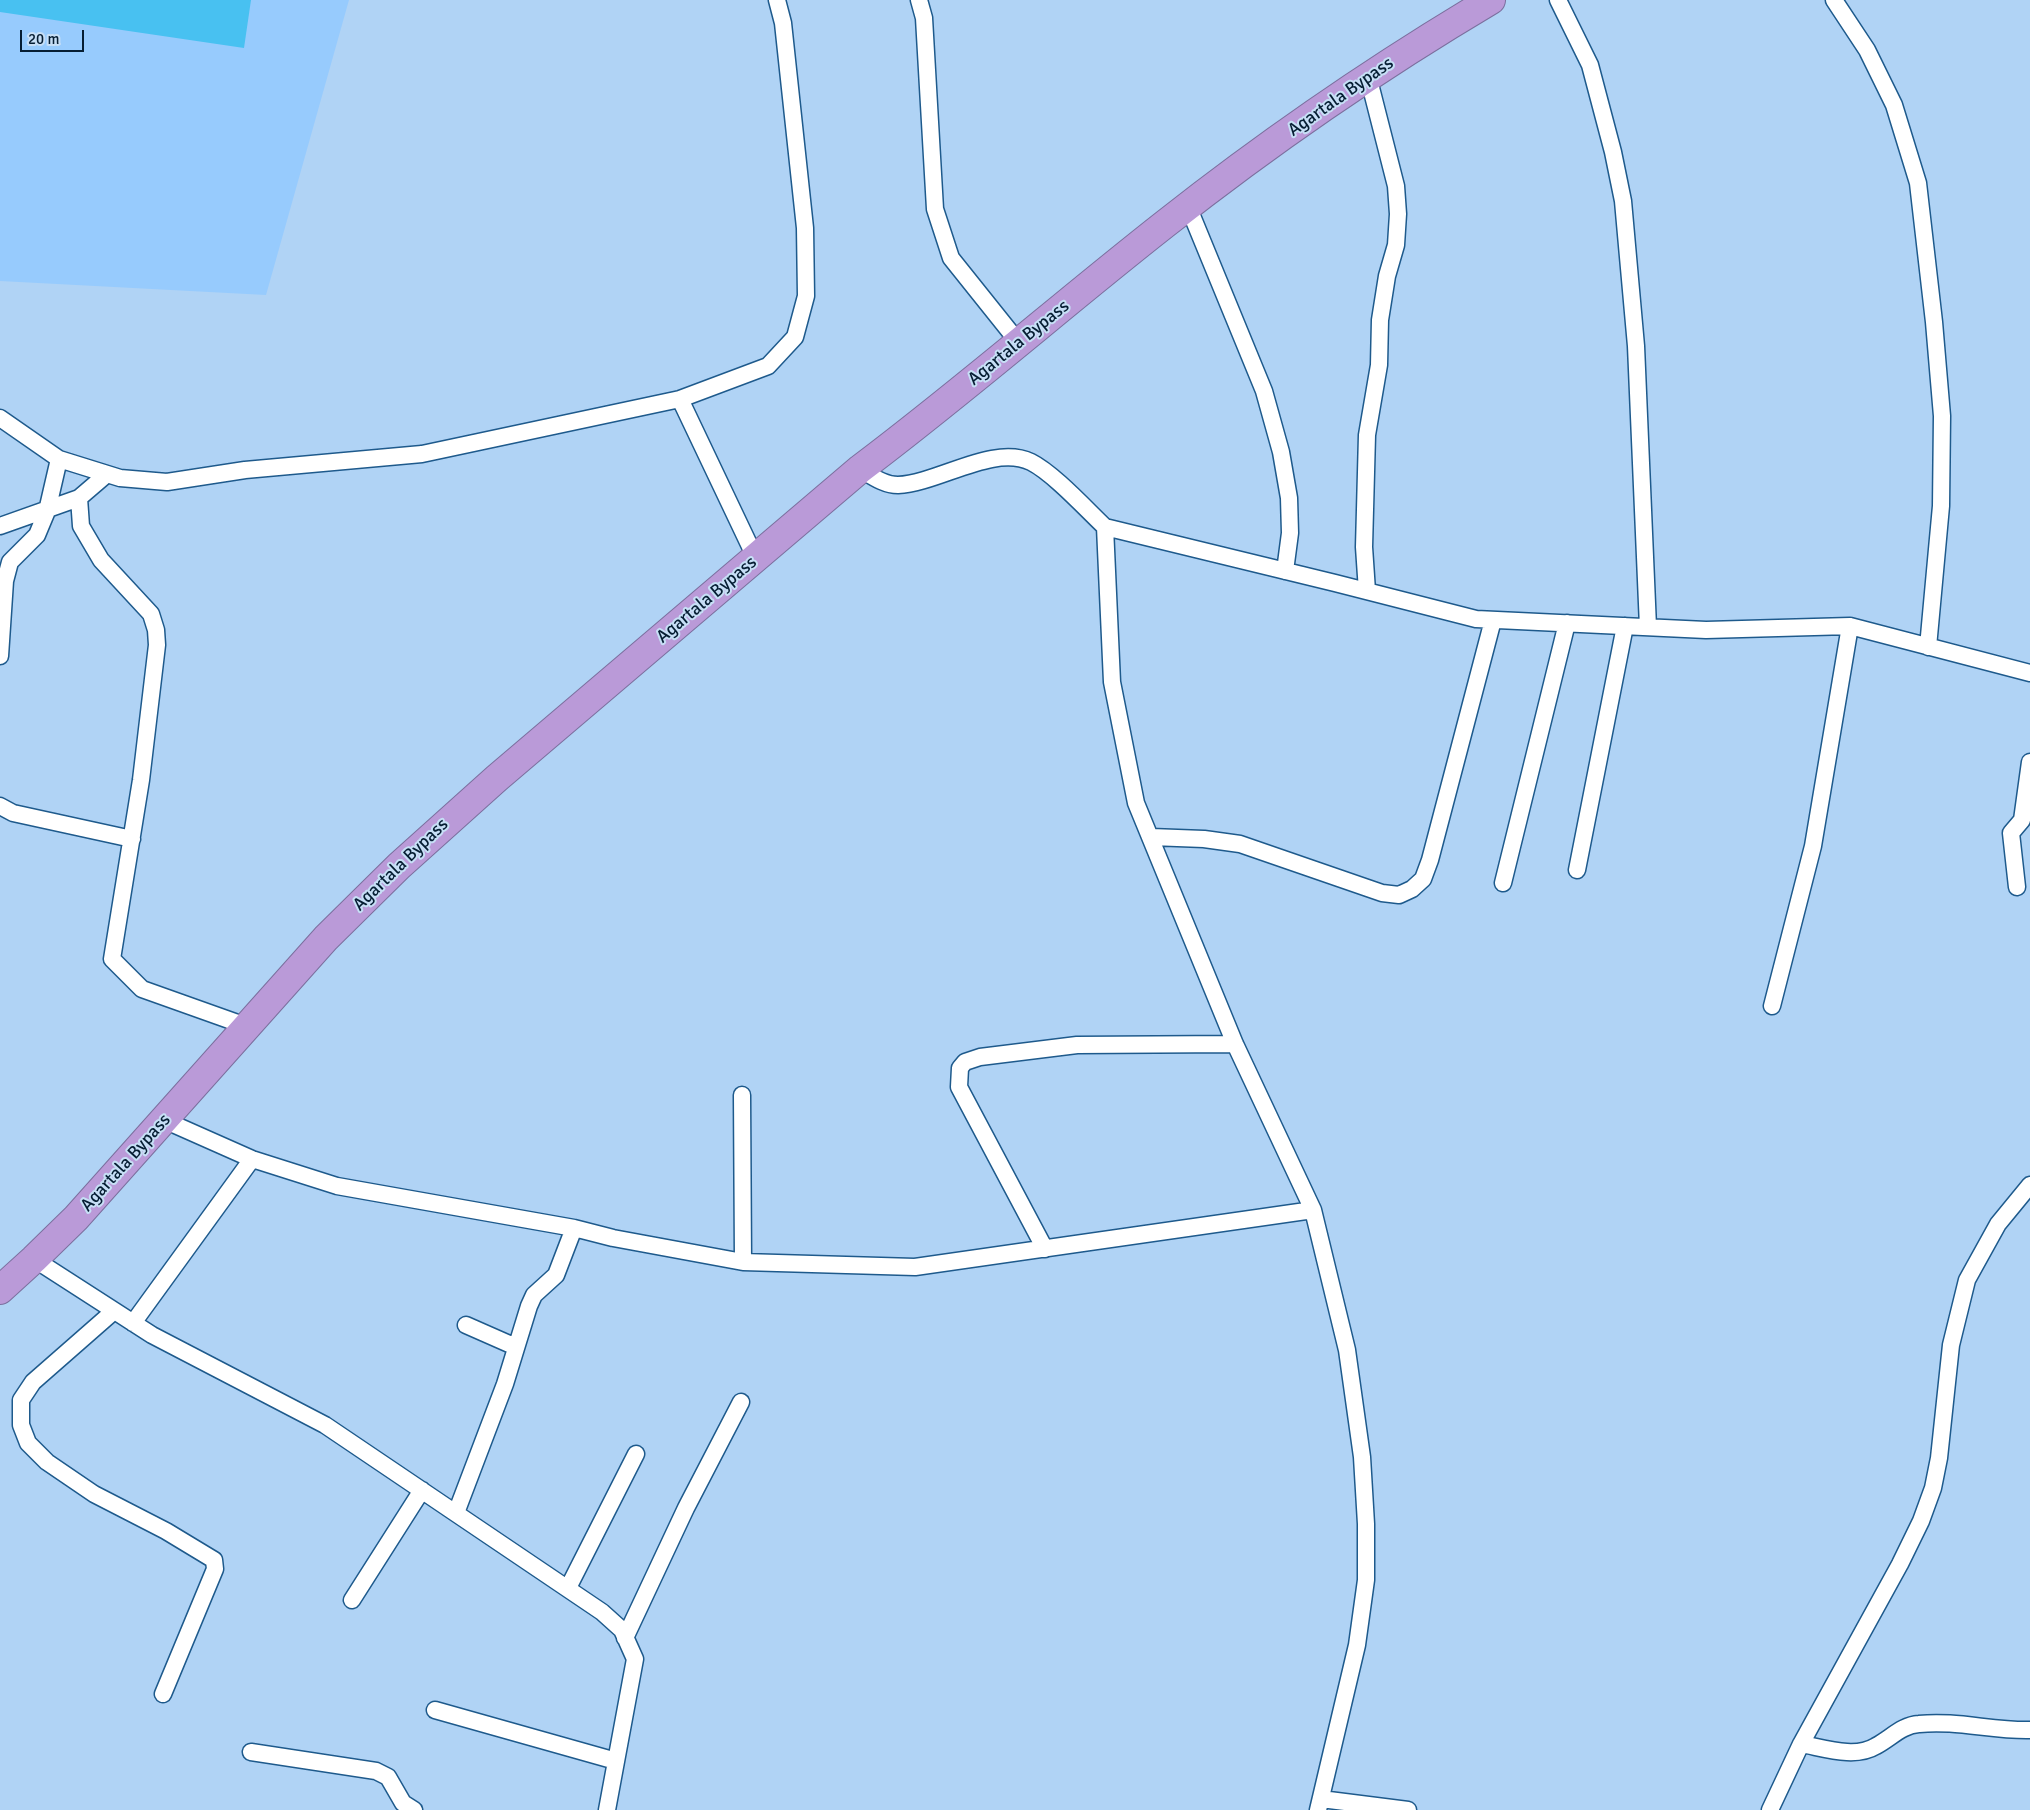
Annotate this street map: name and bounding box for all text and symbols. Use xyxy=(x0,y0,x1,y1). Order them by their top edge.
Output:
scale bar xyxy=(22,20,86,52)
text: 20 m xyxy=(28,30,59,48)
street label: Agartala Bypass xyxy=(1284,53,1398,141)
street label: Agartala Bypass xyxy=(964,296,1074,390)
street label: Agartala Bypass xyxy=(653,552,761,648)
street label: Agartala Bypass xyxy=(349,814,453,916)
street label: Agartala Bypass xyxy=(77,1110,175,1216)

